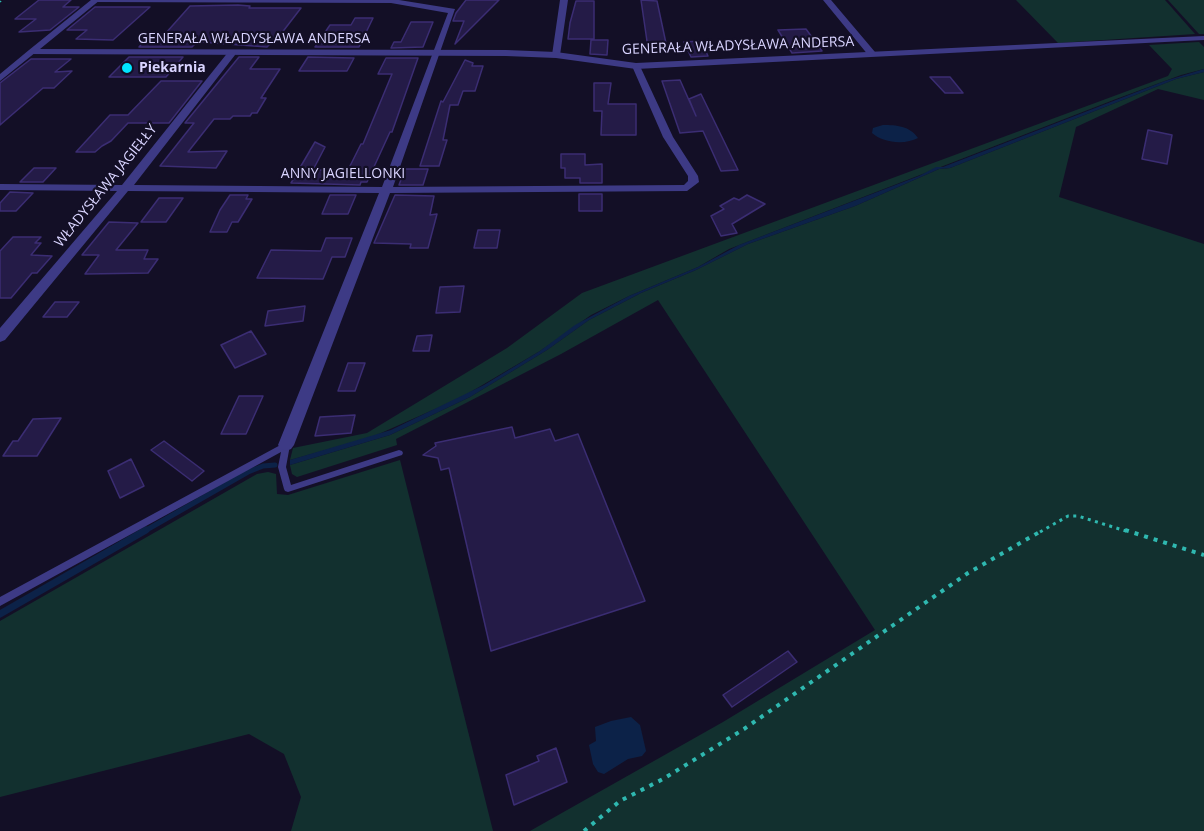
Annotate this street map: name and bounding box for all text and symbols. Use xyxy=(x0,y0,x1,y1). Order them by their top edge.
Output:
street label: GENERAŁA WŁADYSŁAWA ANDERSA xyxy=(138,31,370,47)
street label: GENERAŁA WŁADYSŁAWA ANDERSA xyxy=(622,34,854,58)
place label: Piekarnia xyxy=(139,60,206,76)
marker: Piekarnia xyxy=(120,61,134,75)
street label: WŁADYSŁAWA JAGIEŁŁY xyxy=(51,121,161,251)
street label: ANNY JAGIELLONKI xyxy=(281,166,405,182)

